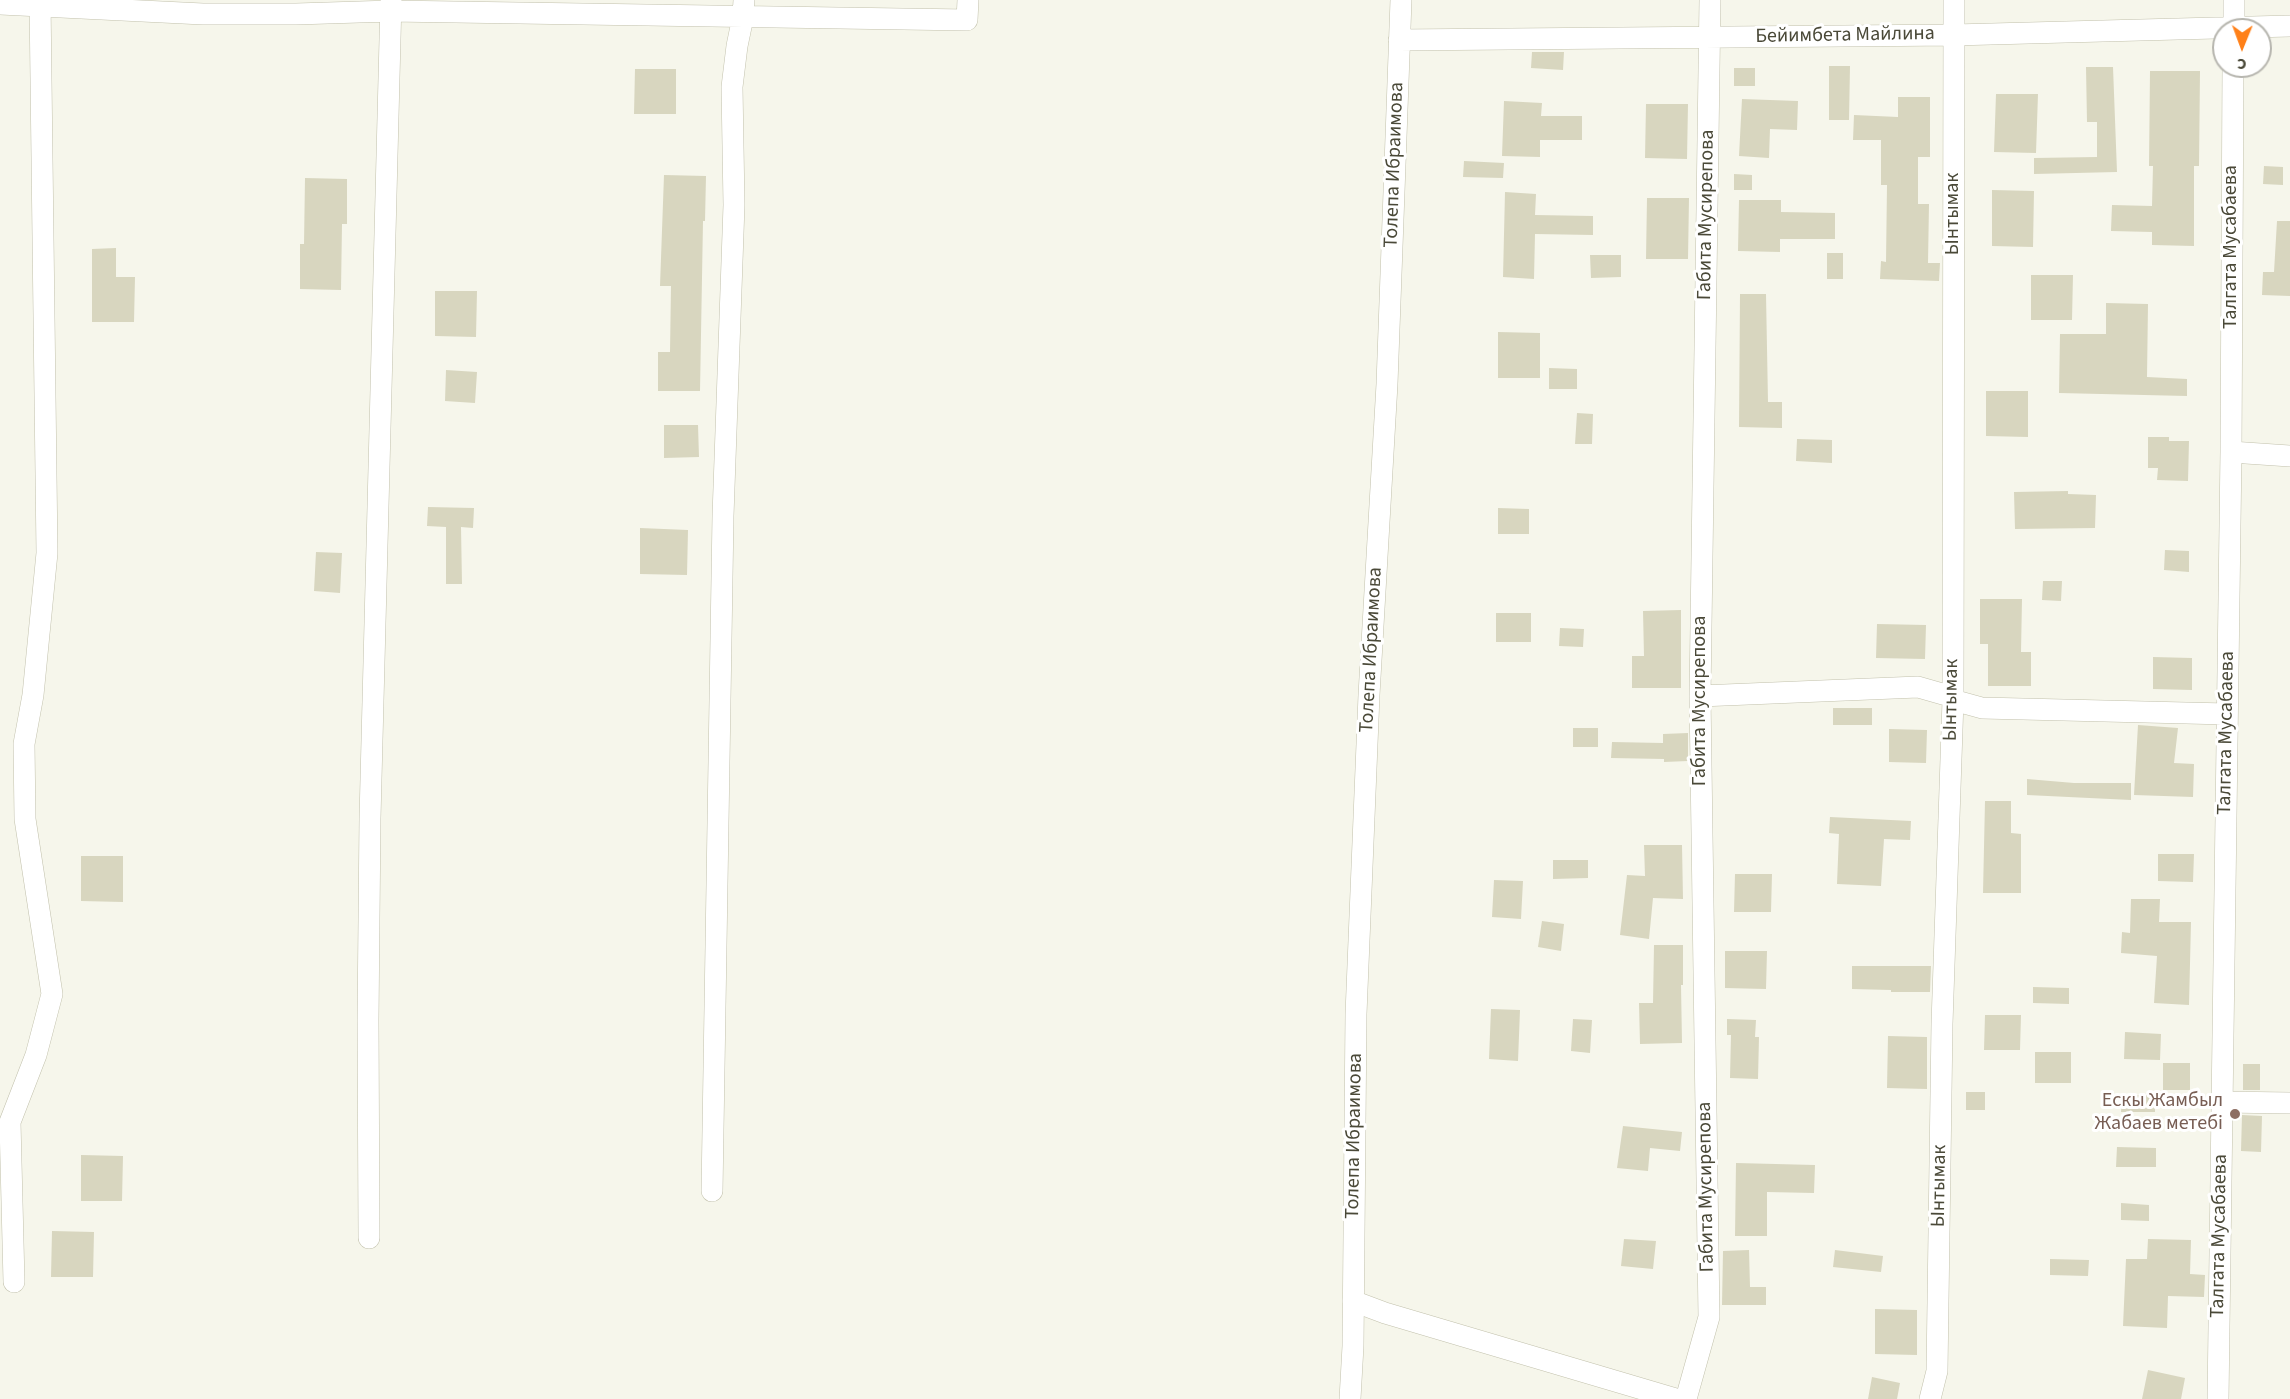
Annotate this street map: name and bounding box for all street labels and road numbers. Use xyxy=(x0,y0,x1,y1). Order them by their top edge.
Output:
street label: Бейимбета Майлина xyxy=(1755,22,1935,50)
street label: Толепа Ибраимова xyxy=(1380,82,1410,248)
street label: Габита Мусирепова xyxy=(1694,129,1720,301)
street label: Талгата Мусабаева xyxy=(2220,165,2244,329)
street label: Ынтымак xyxy=(1942,173,1966,255)
street label: Толепа Ибраимова xyxy=(1356,567,1388,733)
street label: Габита Мусирепова xyxy=(1689,616,1713,786)
street label: Талгата Мусабаева xyxy=(2214,651,2240,815)
street label: Ынтымак xyxy=(1939,659,1965,741)
street label: Толепа Ибраимова xyxy=(1342,1053,1368,1219)
street label: Габита Мусирепова xyxy=(1694,1101,1720,1273)
street label: Ынтымак xyxy=(1927,1145,1953,1227)
street label: Талгата Мусабаева xyxy=(2207,1154,2233,1318)

